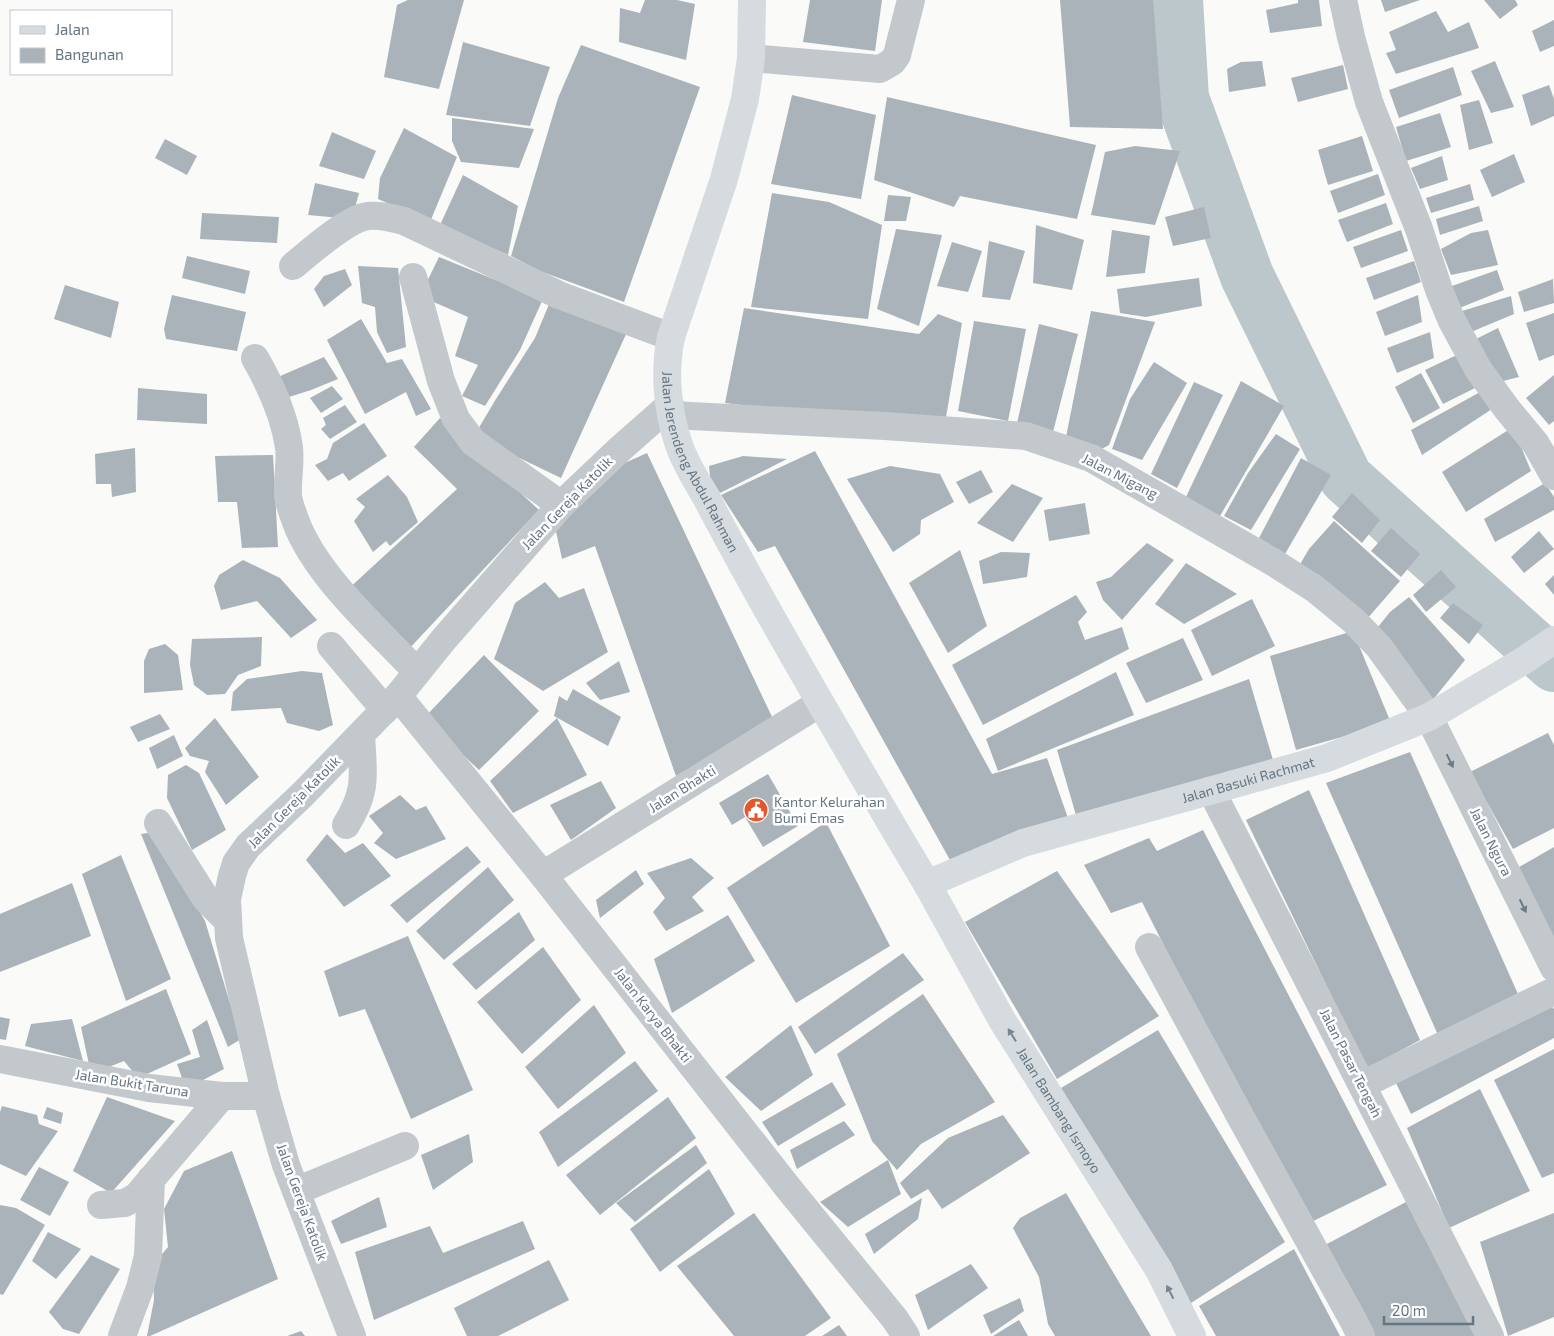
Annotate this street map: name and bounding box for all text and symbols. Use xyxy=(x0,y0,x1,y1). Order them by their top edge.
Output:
legend xyxy=(10,10,172,75)
text: Jalan xyxy=(55,20,90,38)
text: Bangunan xyxy=(55,45,124,63)
street label: Jalan Jerendeng Abdul Rahman xyxy=(659,371,743,555)
street label: Jalan Migang xyxy=(1080,449,1161,502)
street label: Jalan Gereja Katolik xyxy=(518,452,616,553)
street label: Jalan Gereja Katolik xyxy=(244,752,343,851)
street label: Jalan Basuki Rachmat xyxy=(1180,753,1317,806)
one-way arrow xyxy=(1446,754,1454,768)
street label: Jalan Bhakti xyxy=(645,761,718,816)
place label: Kantor Kelurahan Bumi Emas xyxy=(774,793,885,826)
public building icon: Kantor Kelurahan Bumi Emas xyxy=(743,797,769,823)
street label: Jalan Ngura xyxy=(1467,805,1516,879)
one-way arrow xyxy=(1519,899,1527,913)
street label: Jalan Karya Bhakti xyxy=(611,964,696,1066)
street label: Jalan Pasar Tengah xyxy=(1317,1005,1386,1120)
one-way arrow xyxy=(1007,1028,1016,1042)
street label: Jalan Bambang Ismoyo xyxy=(1013,1044,1105,1176)
street label: Jalan Bukit Taruna xyxy=(74,1065,190,1100)
street label: Jalan Gereja Katolik xyxy=(273,1141,332,1263)
one-way arrow xyxy=(1166,1285,1174,1300)
scale bar xyxy=(1384,1294,1473,1326)
text: 20 m xyxy=(1392,1301,1426,1319)

